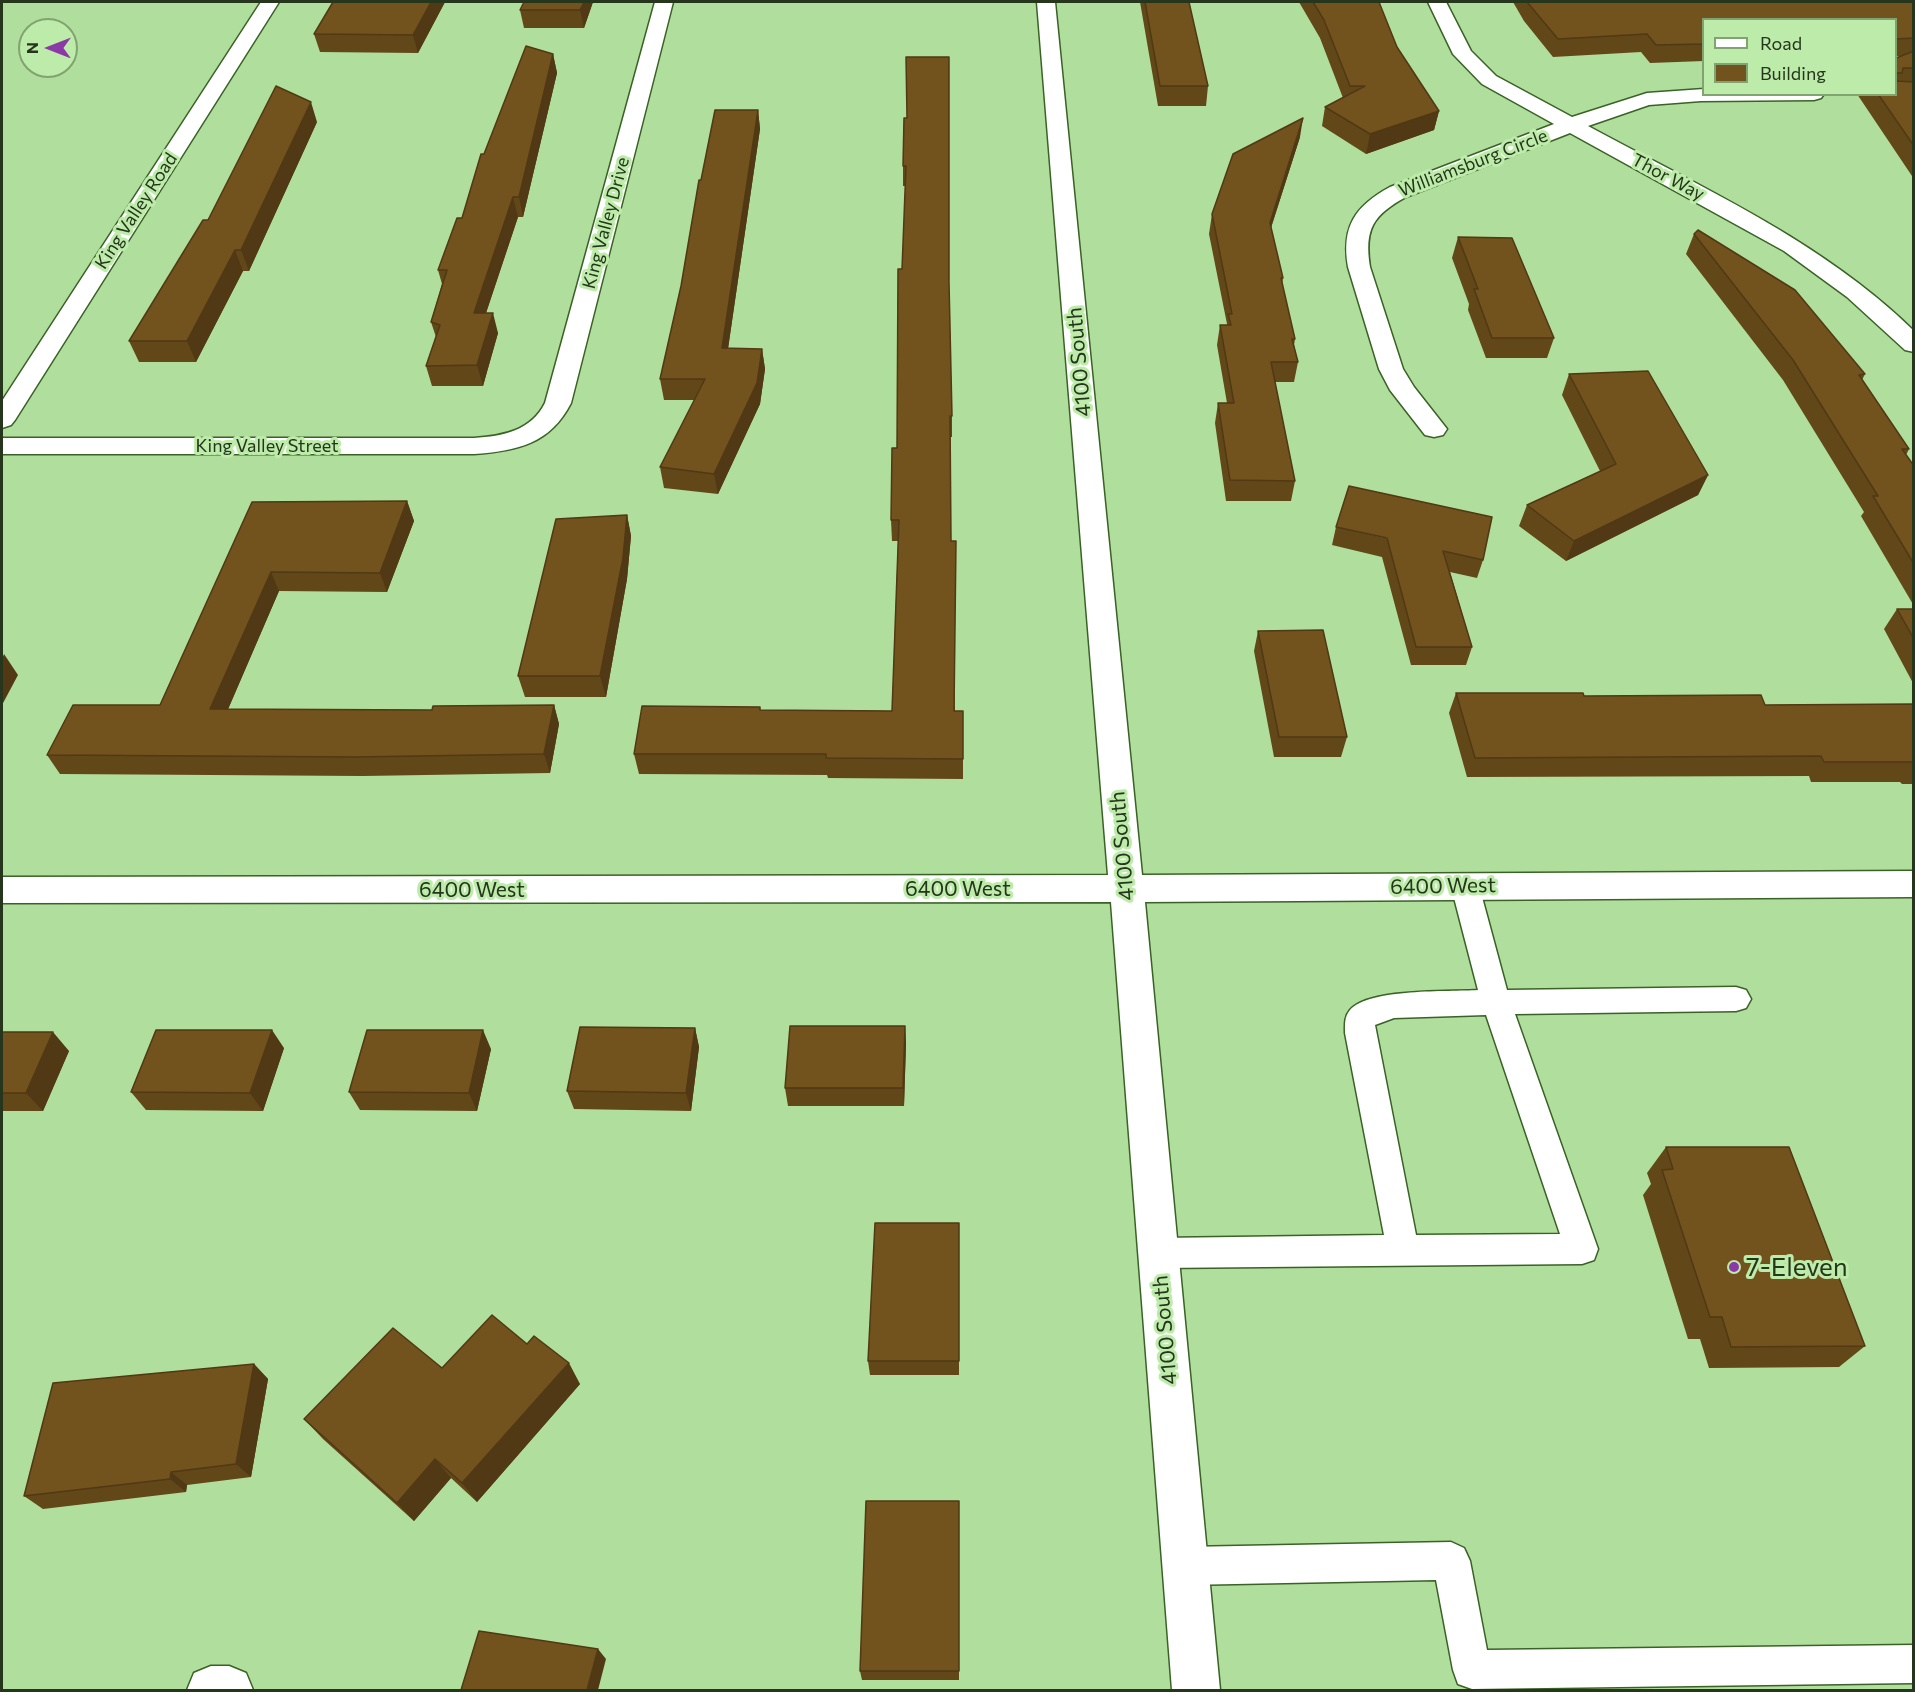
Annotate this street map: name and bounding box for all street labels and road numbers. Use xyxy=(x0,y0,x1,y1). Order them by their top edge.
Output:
street label: Williamsburg Circle xyxy=(1395,125,1551,201)
street label: King Valley Road xyxy=(90,149,182,273)
street label: Thor Way xyxy=(1628,149,1708,205)
street label: King Valley Drive xyxy=(578,155,634,291)
street label: 4100 South xyxy=(1062,306,1096,418)
street label: King Valley Street xyxy=(195,435,339,457)
street label: 4100 South xyxy=(1105,790,1139,902)
street label: 6400 West xyxy=(1390,872,1496,900)
street label: 6400 West xyxy=(905,876,1011,902)
street label: 6400 West xyxy=(419,877,525,903)
street label: 4100 South xyxy=(1148,1274,1182,1386)

